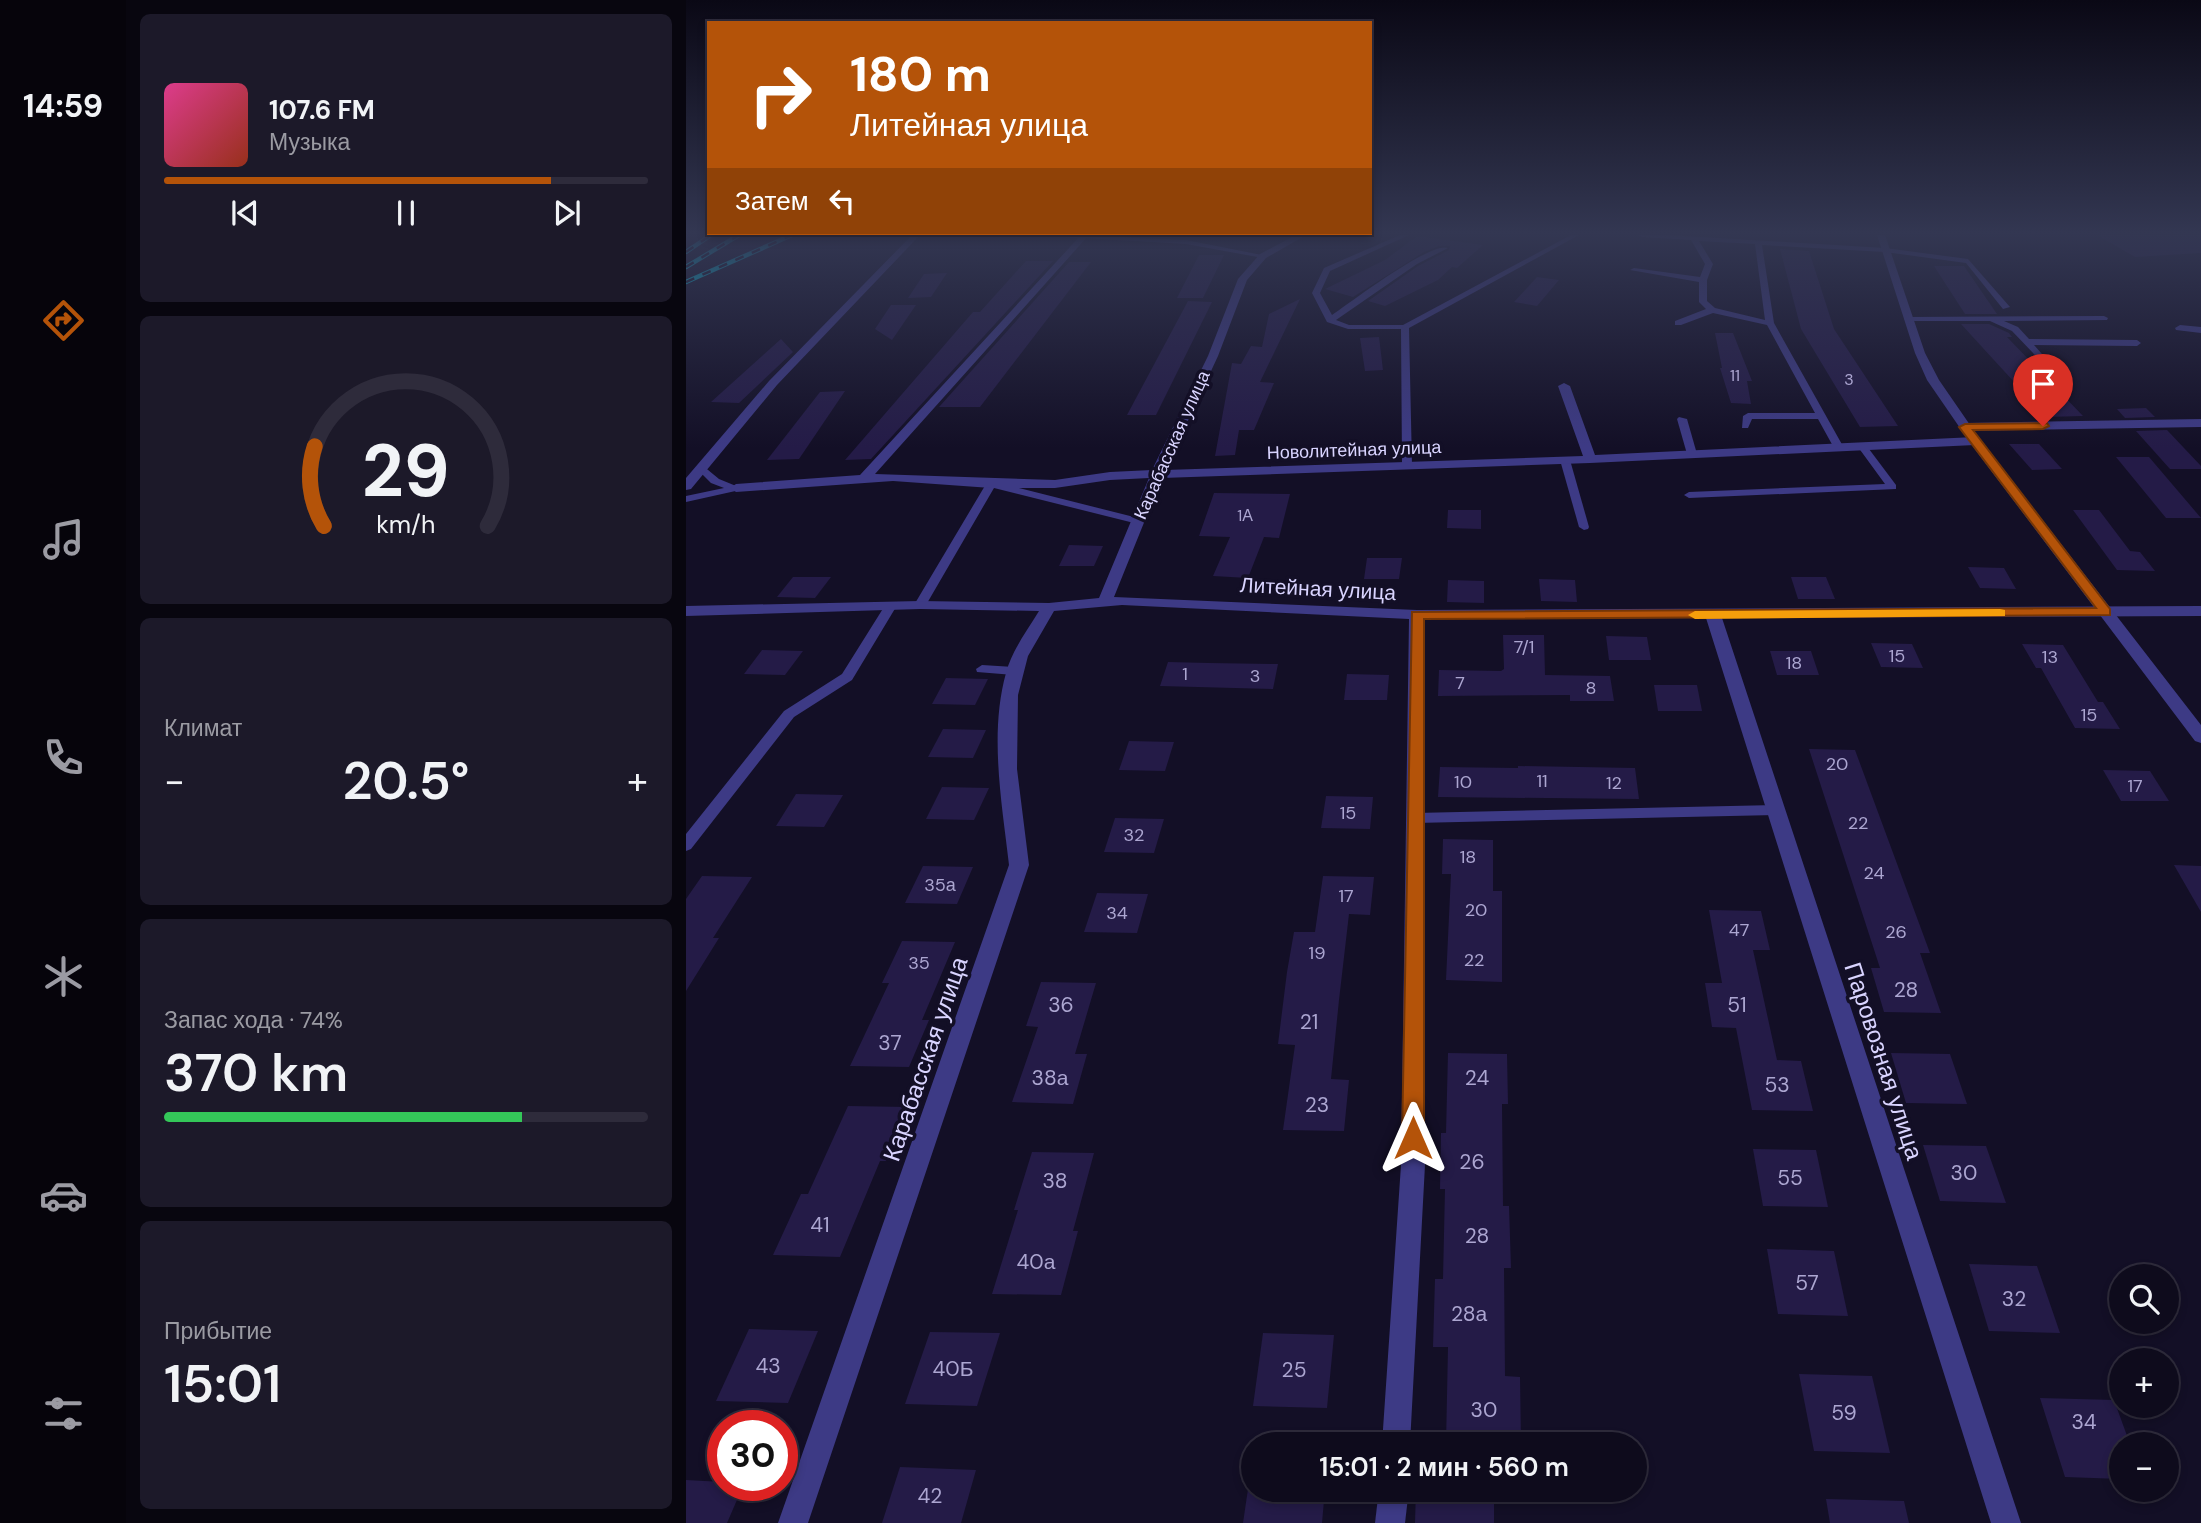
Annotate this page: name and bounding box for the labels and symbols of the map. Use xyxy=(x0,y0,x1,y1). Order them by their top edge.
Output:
pin xyxy=(2013,354,2073,426)
house number: 11 xyxy=(1730,365,1740,386)
street label: Карабасская улица xyxy=(1128,366,1216,523)
house number: 3 xyxy=(1844,369,1854,390)
street label: Новолитейная улица xyxy=(1266,435,1443,465)
house number: 1А xyxy=(1237,505,1253,526)
street label: Литейная улица xyxy=(1239,571,1397,607)
house number: 7/1 xyxy=(1514,635,1534,659)
house number: 15 xyxy=(1889,644,1905,668)
house number: 13 xyxy=(2042,645,2058,669)
house number: 18 xyxy=(1786,651,1802,675)
house number: 1 xyxy=(1182,662,1188,686)
house number: 3 xyxy=(1250,664,1260,688)
house number: 7 xyxy=(1455,671,1465,695)
house number: 8 xyxy=(1586,676,1596,700)
house number: 15 xyxy=(2081,703,2097,727)
house number: 20 xyxy=(1826,752,1848,776)
house number: 11 xyxy=(1536,769,1548,793)
house number: 10 xyxy=(1454,770,1472,794)
house number: 12 xyxy=(1606,771,1622,795)
house number: 17 xyxy=(2127,774,2143,798)
house number: 15 xyxy=(1340,801,1356,825)
house number: 22 xyxy=(1848,811,1868,835)
house number: 32 xyxy=(1123,823,1145,847)
house number: 18 xyxy=(1460,845,1476,869)
house number: 24 xyxy=(1864,861,1885,885)
house number: 35а xyxy=(924,873,957,897)
house number: 17 xyxy=(1338,884,1354,908)
house number: 20 xyxy=(1465,898,1487,922)
house number: 34 xyxy=(1106,901,1128,925)
house number: 47 xyxy=(1729,918,1749,942)
house number: 26 xyxy=(1885,920,1907,944)
house number: 19 xyxy=(1309,941,1325,965)
house number: 22 xyxy=(1464,948,1484,972)
house number: 35 xyxy=(908,951,930,975)
street label: Карабасская улица xyxy=(875,952,975,1165)
street label: Паровозная улица xyxy=(1837,958,1931,1164)
house number: 28 xyxy=(1894,976,1918,1004)
house number: 36 xyxy=(1048,991,1074,1019)
house number: 51 xyxy=(1727,991,1747,1019)
house number: 21 xyxy=(1300,1008,1318,1036)
house number: 37 xyxy=(878,1029,902,1057)
house number: 38а xyxy=(1032,1064,1069,1092)
house number: 24 xyxy=(1465,1064,1489,1092)
house number: 53 xyxy=(1764,1071,1790,1099)
house number: 23 xyxy=(1305,1091,1329,1119)
position arrow xyxy=(1376,1101,1450,1175)
house number: 26 xyxy=(1459,1148,1485,1176)
house number: 30 xyxy=(1951,1159,1977,1187)
house number: 55 xyxy=(1777,1164,1803,1192)
house number: 38 xyxy=(1042,1167,1068,1195)
house number: 41 xyxy=(810,1211,830,1239)
house number: 28 xyxy=(1465,1222,1489,1250)
house number: 40а xyxy=(1017,1248,1056,1276)
house number: 57 xyxy=(1795,1269,1819,1297)
house number: 32 xyxy=(2002,1285,2026,1313)
house number: 28а xyxy=(1451,1300,1487,1328)
house number: 43 xyxy=(755,1352,781,1380)
house number: 40Б xyxy=(933,1355,973,1383)
house number: 25 xyxy=(1282,1356,1306,1384)
house number: 30 xyxy=(1471,1396,1497,1424)
house number: 59 xyxy=(1831,1399,1857,1427)
house number: 34 xyxy=(2071,1408,2097,1436)
speed limit sign: 30 xyxy=(707,1410,798,1501)
house number: 42 xyxy=(918,1482,942,1510)

